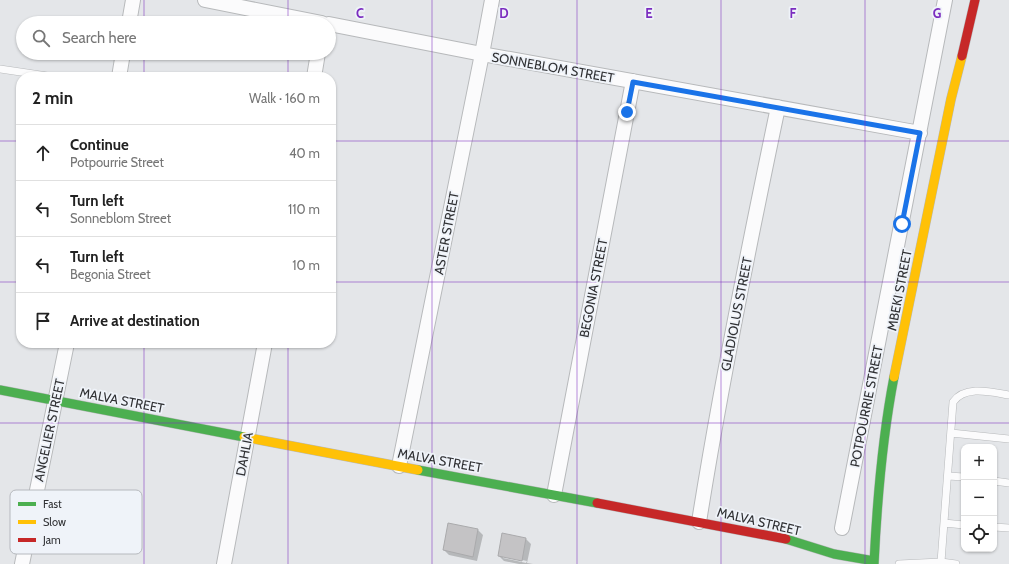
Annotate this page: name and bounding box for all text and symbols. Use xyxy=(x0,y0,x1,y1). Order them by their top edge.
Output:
text: C xyxy=(356,5,364,21)
text: D xyxy=(499,5,509,21)
text: E xyxy=(645,5,653,21)
text: F xyxy=(790,5,797,21)
text: G xyxy=(933,5,942,21)
search box xyxy=(16,16,336,60)
icon: search xyxy=(30,27,52,49)
text: Search here xyxy=(62,29,137,47)
street label: SONNEBLOM STREET xyxy=(490,48,616,86)
text: 2 min xyxy=(32,88,73,108)
text: Walk · 160 m xyxy=(249,90,320,106)
route end xyxy=(618,103,636,121)
text: Continue xyxy=(70,136,129,154)
icon: ahead xyxy=(32,142,54,164)
text: 40 m xyxy=(289,145,320,161)
text: Potpourrie Street xyxy=(70,154,164,170)
street label: ASTER STREET xyxy=(430,190,462,276)
text: Turn left xyxy=(70,192,124,210)
icon: left xyxy=(32,198,54,220)
text: 110 m xyxy=(288,201,320,217)
text: Sonneblom Street xyxy=(70,210,171,226)
route start xyxy=(893,215,911,233)
street label: BEGONIA STREET xyxy=(576,237,610,339)
text: Turn left xyxy=(70,248,124,266)
street label: MBEKI STREET xyxy=(883,248,915,332)
icon: left xyxy=(32,254,54,276)
street label: GLADIOLUS STREET xyxy=(717,256,755,372)
text: 10 m xyxy=(292,257,320,273)
text: Begonia Street xyxy=(70,266,151,282)
icon: arrive xyxy=(32,310,54,332)
text: Arrive at destination xyxy=(70,312,200,330)
street label: POTPOURRIE STREET xyxy=(846,344,886,468)
street label: ANGELIER STREET xyxy=(30,377,68,483)
street label: MALVA STREET xyxy=(78,384,166,416)
street label: DAHLIA xyxy=(232,431,256,477)
map controls xyxy=(961,444,997,552)
button: + xyxy=(961,444,997,480)
street label: MALVA STREET xyxy=(396,445,484,475)
button: − xyxy=(961,480,997,516)
legend xyxy=(10,490,142,554)
text: Fast xyxy=(43,497,62,511)
street label: MALVA STREET xyxy=(715,504,803,538)
text: Slow xyxy=(43,515,66,529)
button: locate xyxy=(961,516,997,552)
text: Jam xyxy=(42,533,61,547)

